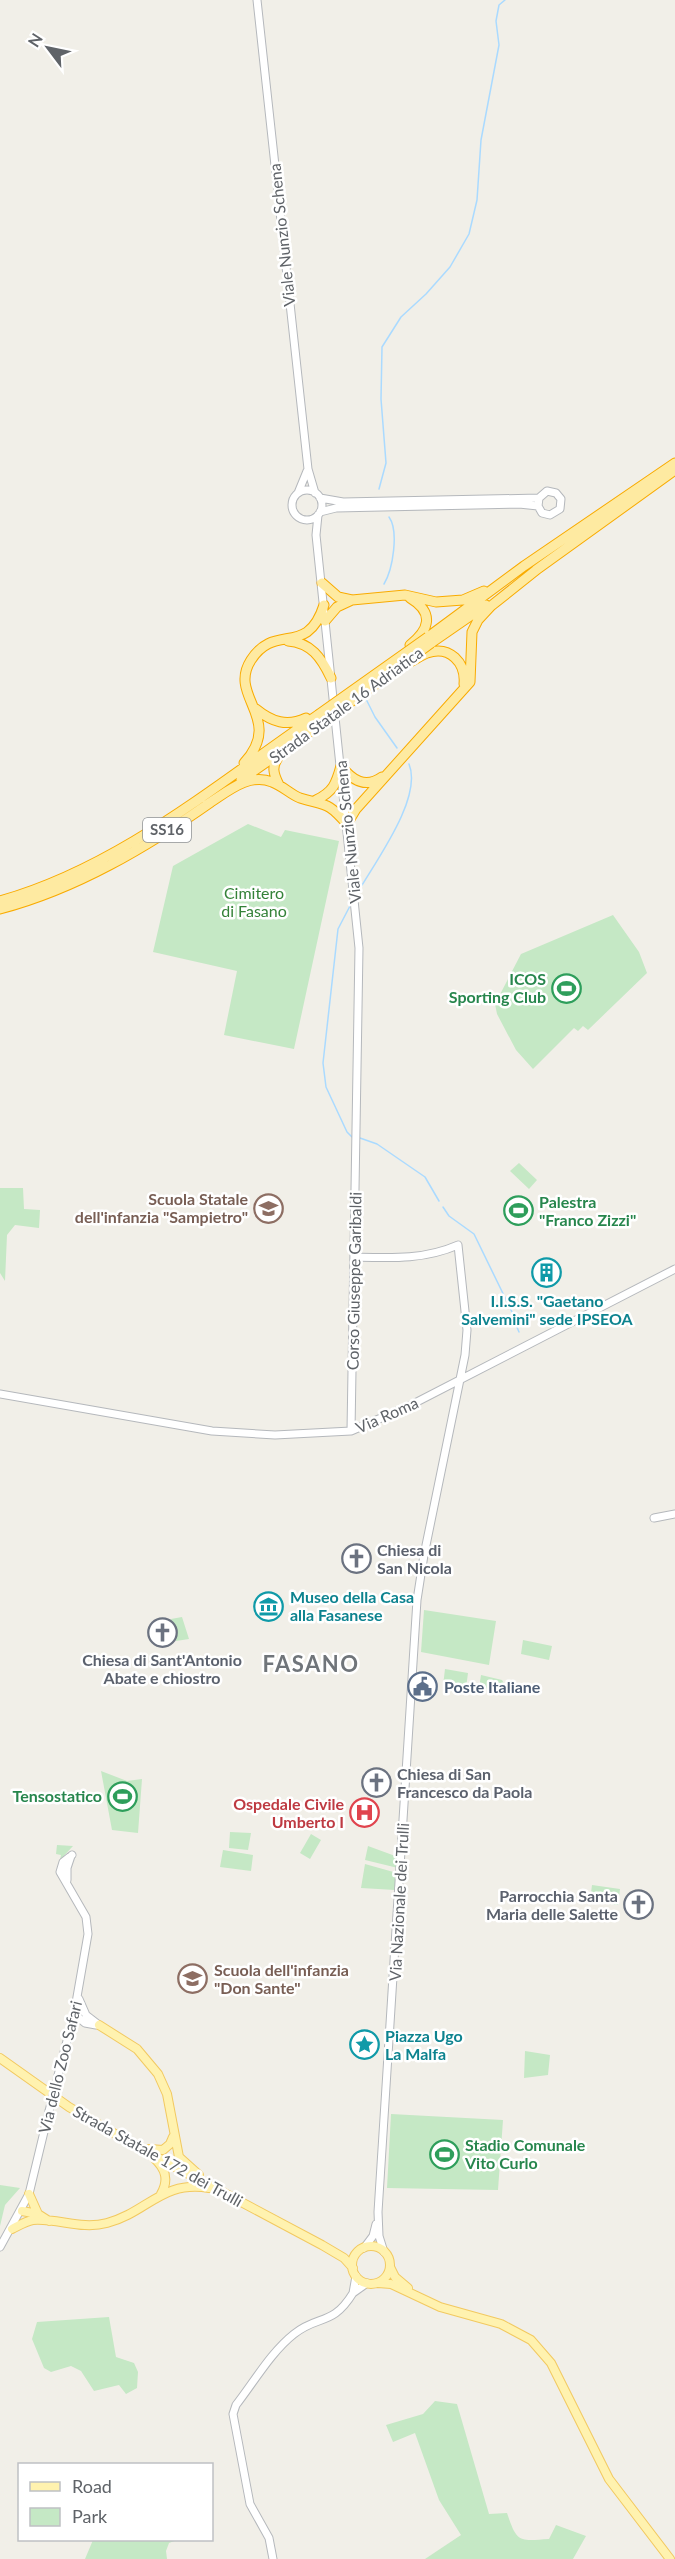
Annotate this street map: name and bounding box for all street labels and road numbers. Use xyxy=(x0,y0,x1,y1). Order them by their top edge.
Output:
street label: Viale Nunzio Schena xyxy=(265,163,298,307)
street label: Strada Statale 16 Adriatica xyxy=(265,642,426,767)
street label: Viale Nunzio Schena xyxy=(331,760,364,904)
road number: SS16 xyxy=(143,818,191,842)
street label: Corso Giuseppe Garibaldi xyxy=(342,1192,365,1370)
street label: Via Roma xyxy=(353,1392,421,1437)
street label: Via Nazionale dei Trulli xyxy=(385,1822,412,1982)
street label: Via dello Zoo Safari xyxy=(34,1999,85,2135)
street label: Strada Statale 172 dei Trulli xyxy=(70,2101,246,2210)

